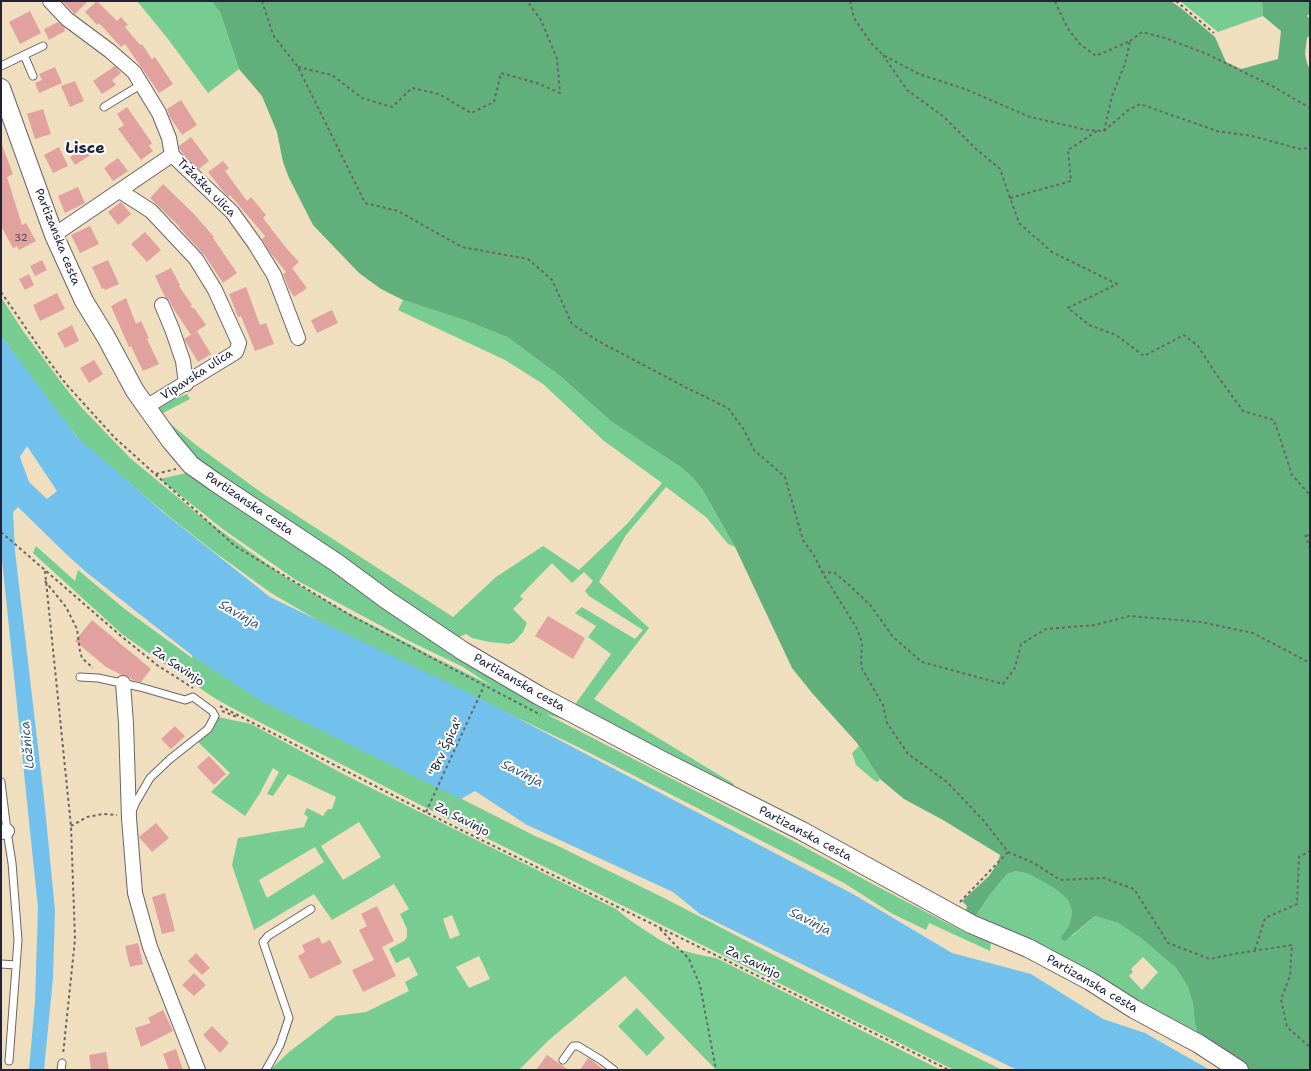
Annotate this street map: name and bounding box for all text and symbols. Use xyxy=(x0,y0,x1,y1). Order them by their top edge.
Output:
district label: Lisce xyxy=(65,139,105,159)
street label: Tržaška ulica xyxy=(174,156,238,220)
street label: Partizanska cesta xyxy=(31,187,83,287)
house number: 32 xyxy=(14,232,28,244)
street label: Vipavska ulica xyxy=(158,346,236,404)
street label: Partizanska cesta xyxy=(202,469,296,539)
water label: Savinja xyxy=(216,597,262,633)
street label: Za Savinjo xyxy=(149,644,207,690)
street label: Partizanska cesta xyxy=(471,651,567,715)
street label: "Brv Špica" xyxy=(426,716,466,778)
water label: Ložnica xyxy=(18,720,38,770)
water label: Savinja xyxy=(499,757,545,791)
street label: Za Savinjo xyxy=(432,800,492,840)
street label: Partizanska cesta xyxy=(756,803,854,865)
water label: Savinja xyxy=(787,905,833,939)
street label: Za Savinjo xyxy=(723,944,783,982)
street label: Partizanska cesta xyxy=(1044,952,1140,1016)

